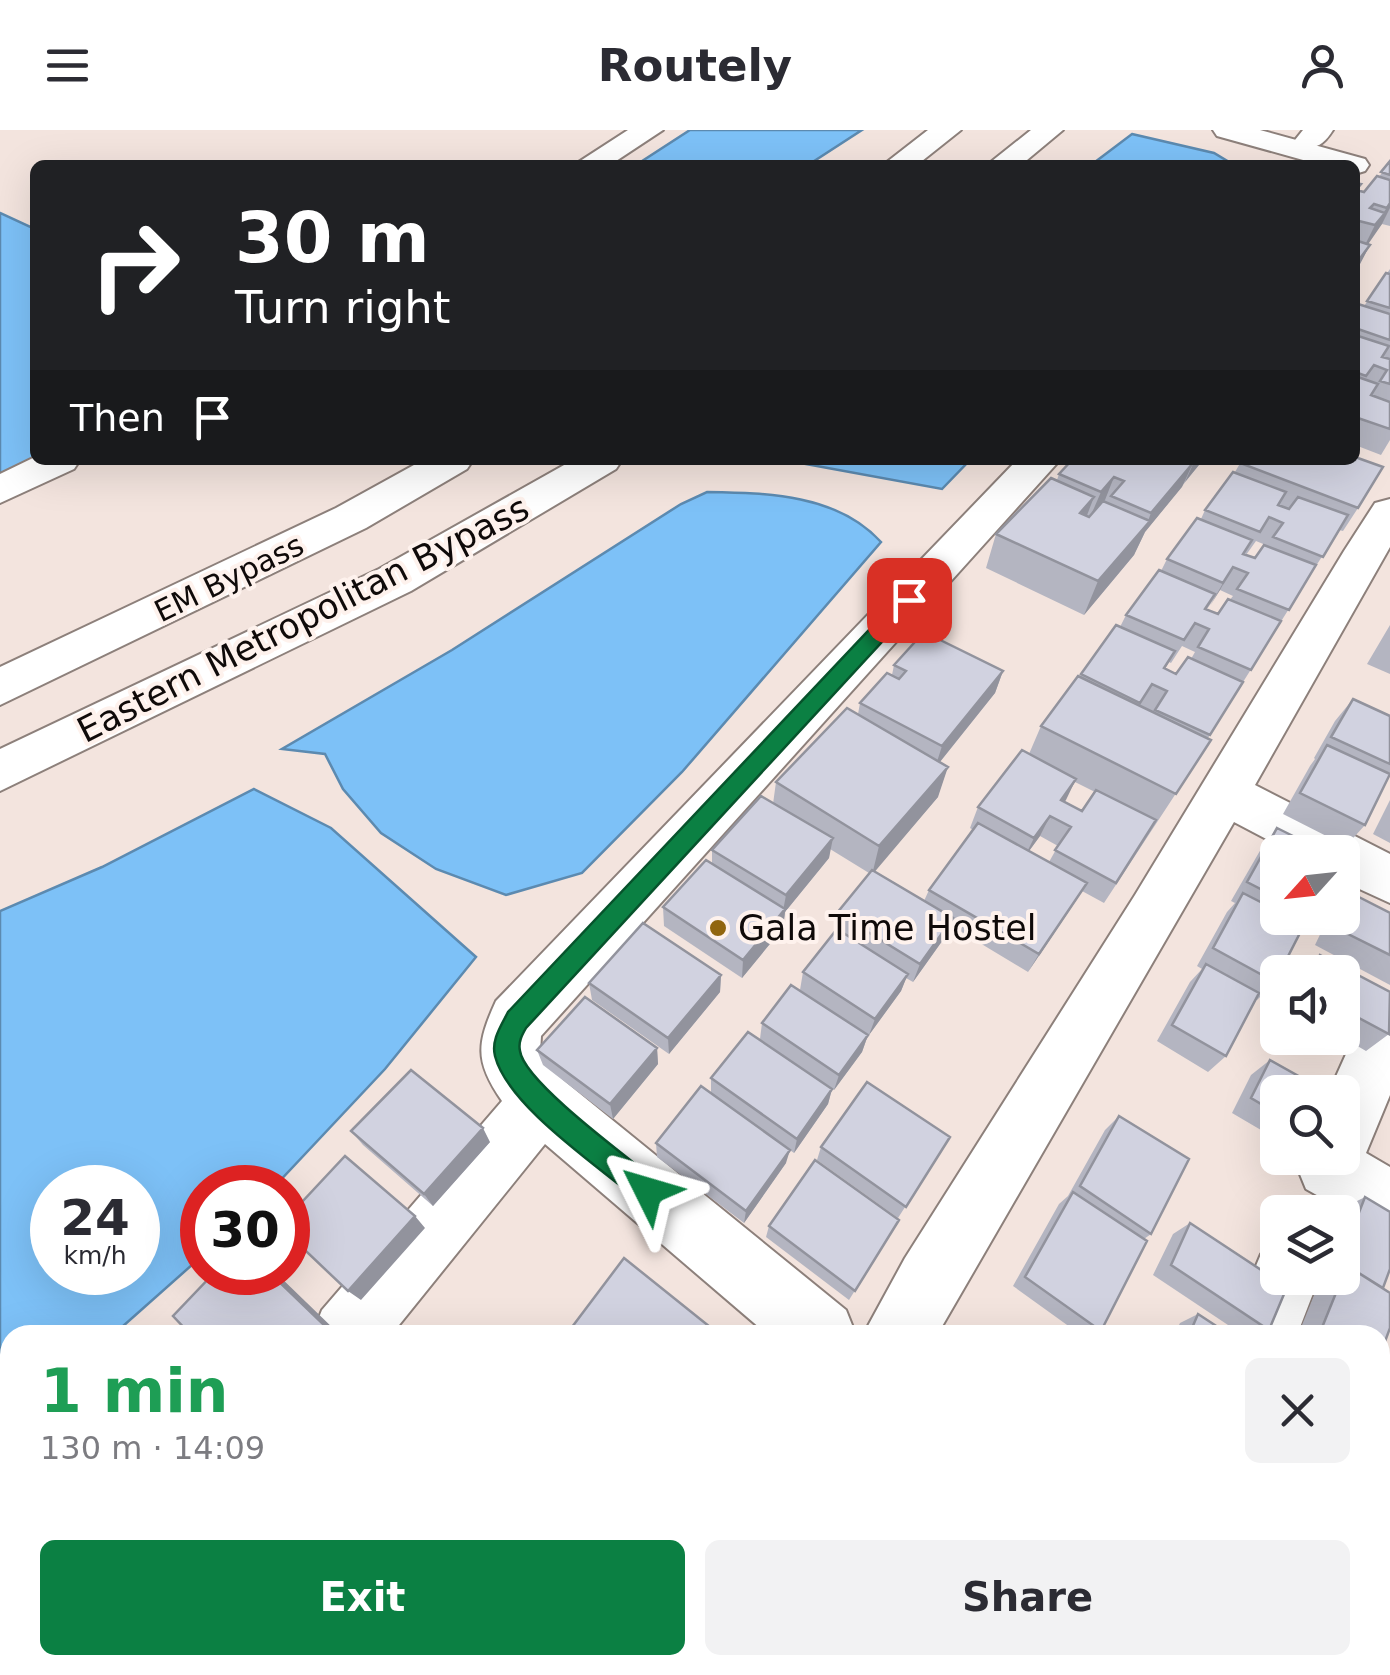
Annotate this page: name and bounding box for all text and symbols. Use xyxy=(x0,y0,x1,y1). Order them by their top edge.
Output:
icon: menu xyxy=(40,38,95,93)
icon: person xyxy=(1295,38,1350,93)
text: Routely xyxy=(598,39,792,92)
text: 30 m xyxy=(235,197,430,279)
icon: right xyxy=(70,200,200,330)
text: Turn right xyxy=(235,281,450,334)
icon: arrive xyxy=(185,390,240,445)
text: Then xyxy=(70,396,165,440)
street label: Eastern Metropolitan Bypass xyxy=(71,487,535,751)
street label: EM Bypass xyxy=(149,527,309,629)
pin xyxy=(867,558,952,643)
icon: arrive xyxy=(882,573,937,628)
north arrow xyxy=(1260,835,1360,935)
map controls xyxy=(1260,835,1360,1295)
place label: Gala Time Hostel xyxy=(738,908,1037,948)
marker: Gala Time Hostel xyxy=(707,917,729,939)
button: sound xyxy=(1260,955,1360,1055)
button: search xyxy=(1260,1075,1360,1175)
position arrow xyxy=(596,1139,700,1243)
speed limit sign: 30 xyxy=(180,1165,310,1295)
text: 24 xyxy=(60,1189,130,1247)
button: layers xyxy=(1260,1195,1360,1295)
text: km/h xyxy=(63,1241,127,1270)
text: 1 min xyxy=(40,1356,228,1426)
button: close xyxy=(1245,1358,1350,1463)
text: 130 m · 14:09 xyxy=(40,1429,265,1467)
button: Exit xyxy=(40,1540,685,1655)
button: Share xyxy=(705,1540,1350,1655)

